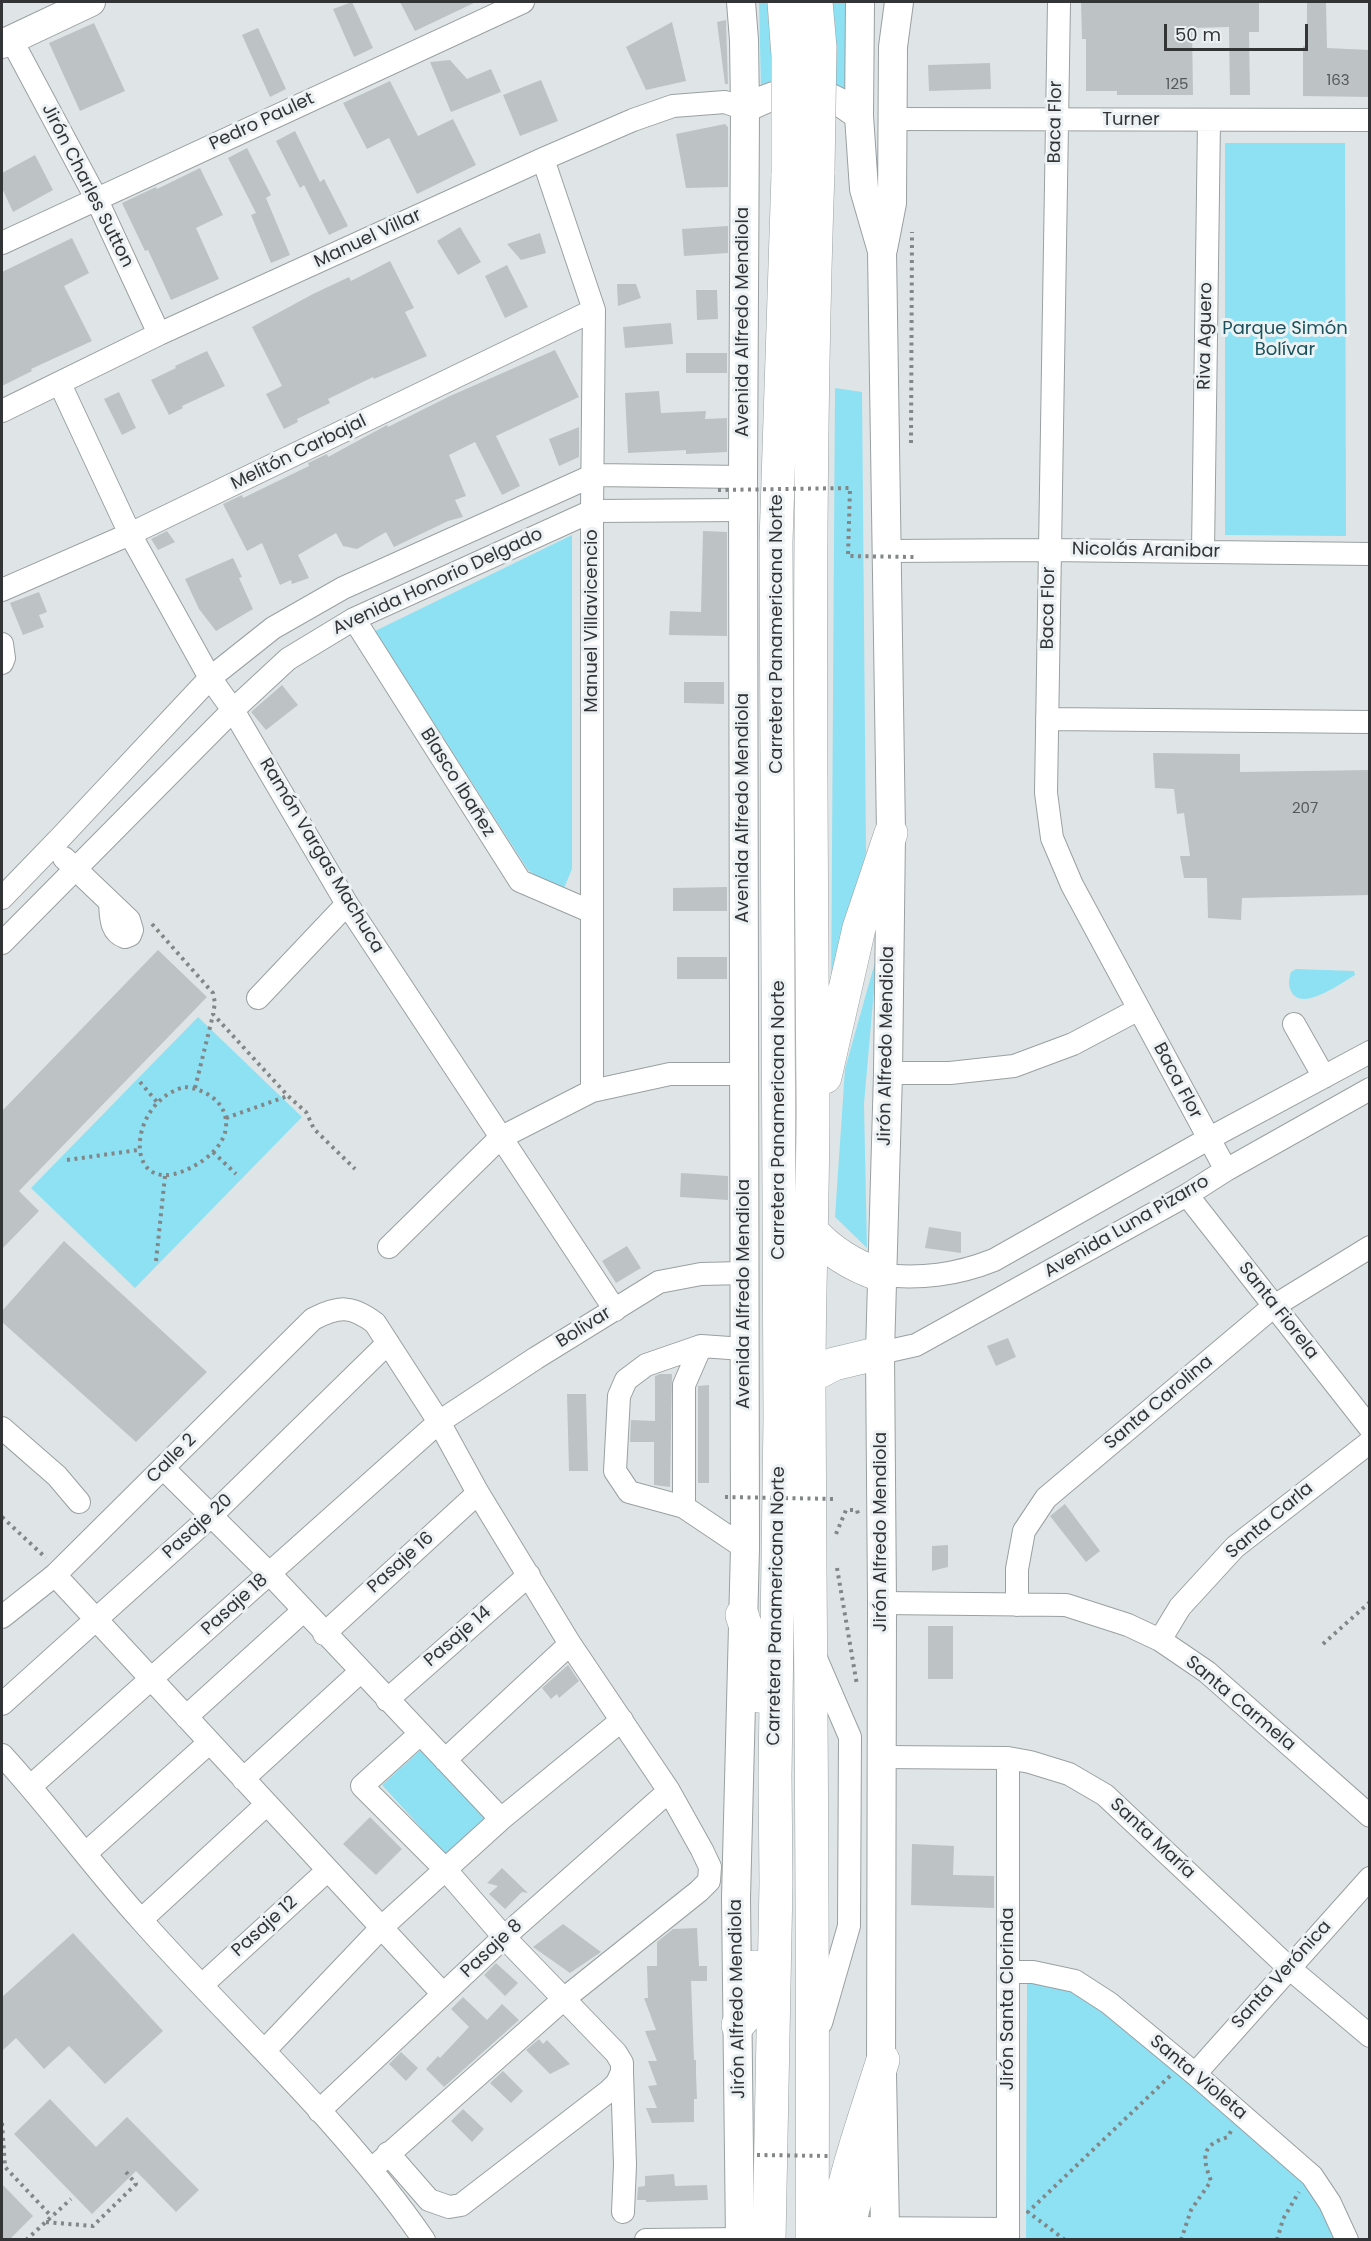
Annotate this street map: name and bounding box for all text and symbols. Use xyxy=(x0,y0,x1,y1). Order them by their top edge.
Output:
scale bar xyxy=(1167,12,1311,50)
text: 50 m xyxy=(1175,22,1221,47)
house number: 163 xyxy=(1326,72,1350,90)
house number: 125 xyxy=(1166,76,1188,94)
street label: Baca Flor xyxy=(1044,80,1068,164)
street label: Pedro Paulet xyxy=(206,88,318,156)
street label: Jirón Charles Sutton xyxy=(36,101,138,271)
street label: Turner xyxy=(1102,109,1160,131)
street label: Manuel Villar xyxy=(311,205,425,273)
street label: Avenida Alfredo Mendiola xyxy=(732,207,754,437)
street label: Riva Aguero xyxy=(1194,282,1218,390)
park label: Parque Simón Bolívar xyxy=(1222,318,1348,360)
street label: Melitón Carbajal xyxy=(228,411,370,495)
street label: Carretera Panamericana Norte xyxy=(766,494,788,774)
street label: Avenida Honorio Delgado xyxy=(330,524,546,640)
street label: Manuel Villavicencio xyxy=(581,529,603,713)
street label: Nicolás Aranibar xyxy=(1072,539,1220,563)
street label: Baca Flor xyxy=(1037,566,1061,650)
street label: Avenida Alfredo Mendiola xyxy=(732,693,754,923)
street label: Blasco Ibañez xyxy=(415,725,499,841)
street label: Ramón Vargas Machuca xyxy=(254,755,388,957)
house number: 207 xyxy=(1292,800,1318,818)
street label: Jirón Alfredo Mendiola xyxy=(874,946,900,1146)
street label: Carretera Panamericana Norte xyxy=(768,980,790,1260)
street label: Baca Flor xyxy=(1148,1039,1206,1123)
street label: Avenida Luna Pizarro xyxy=(1041,1171,1213,1283)
street label: Avenida Alfredo Mendiola xyxy=(733,1179,755,1409)
street label: Santa Fiorela xyxy=(1233,1258,1323,1364)
street label: Bolivar xyxy=(553,1303,615,1353)
street label: Santa Carolina xyxy=(1100,1351,1218,1455)
street label: Calle 2 xyxy=(143,1430,201,1488)
street label: Jirón Alfredo Mendiola xyxy=(870,1432,892,1632)
street label: Carretera Panamericana Norte xyxy=(764,1466,790,1746)
street label: Santa Carla xyxy=(1222,1478,1318,1564)
street label: Pasaje 20 xyxy=(159,1490,237,1564)
street label: Pasaje 16 xyxy=(363,1528,439,1598)
street label: Pasaje 18 xyxy=(197,1570,273,1640)
street label: Pasaje 14 xyxy=(420,1602,496,1672)
street label: Santa Carmela xyxy=(1181,1652,1299,1756)
street label: Santa María xyxy=(1105,1794,1199,1884)
street label: Pasaje 12 xyxy=(228,1892,302,1962)
street label: Jirón Alfredo Mendiola xyxy=(725,1899,751,2099)
street label: Jirón Santa Clorinda xyxy=(997,1907,1019,2091)
street label: Pasaje 8 xyxy=(457,1915,527,1983)
street label: Santa Verónica xyxy=(1228,1916,1336,2034)
street label: Santa Violeta xyxy=(1145,2031,1251,2125)

